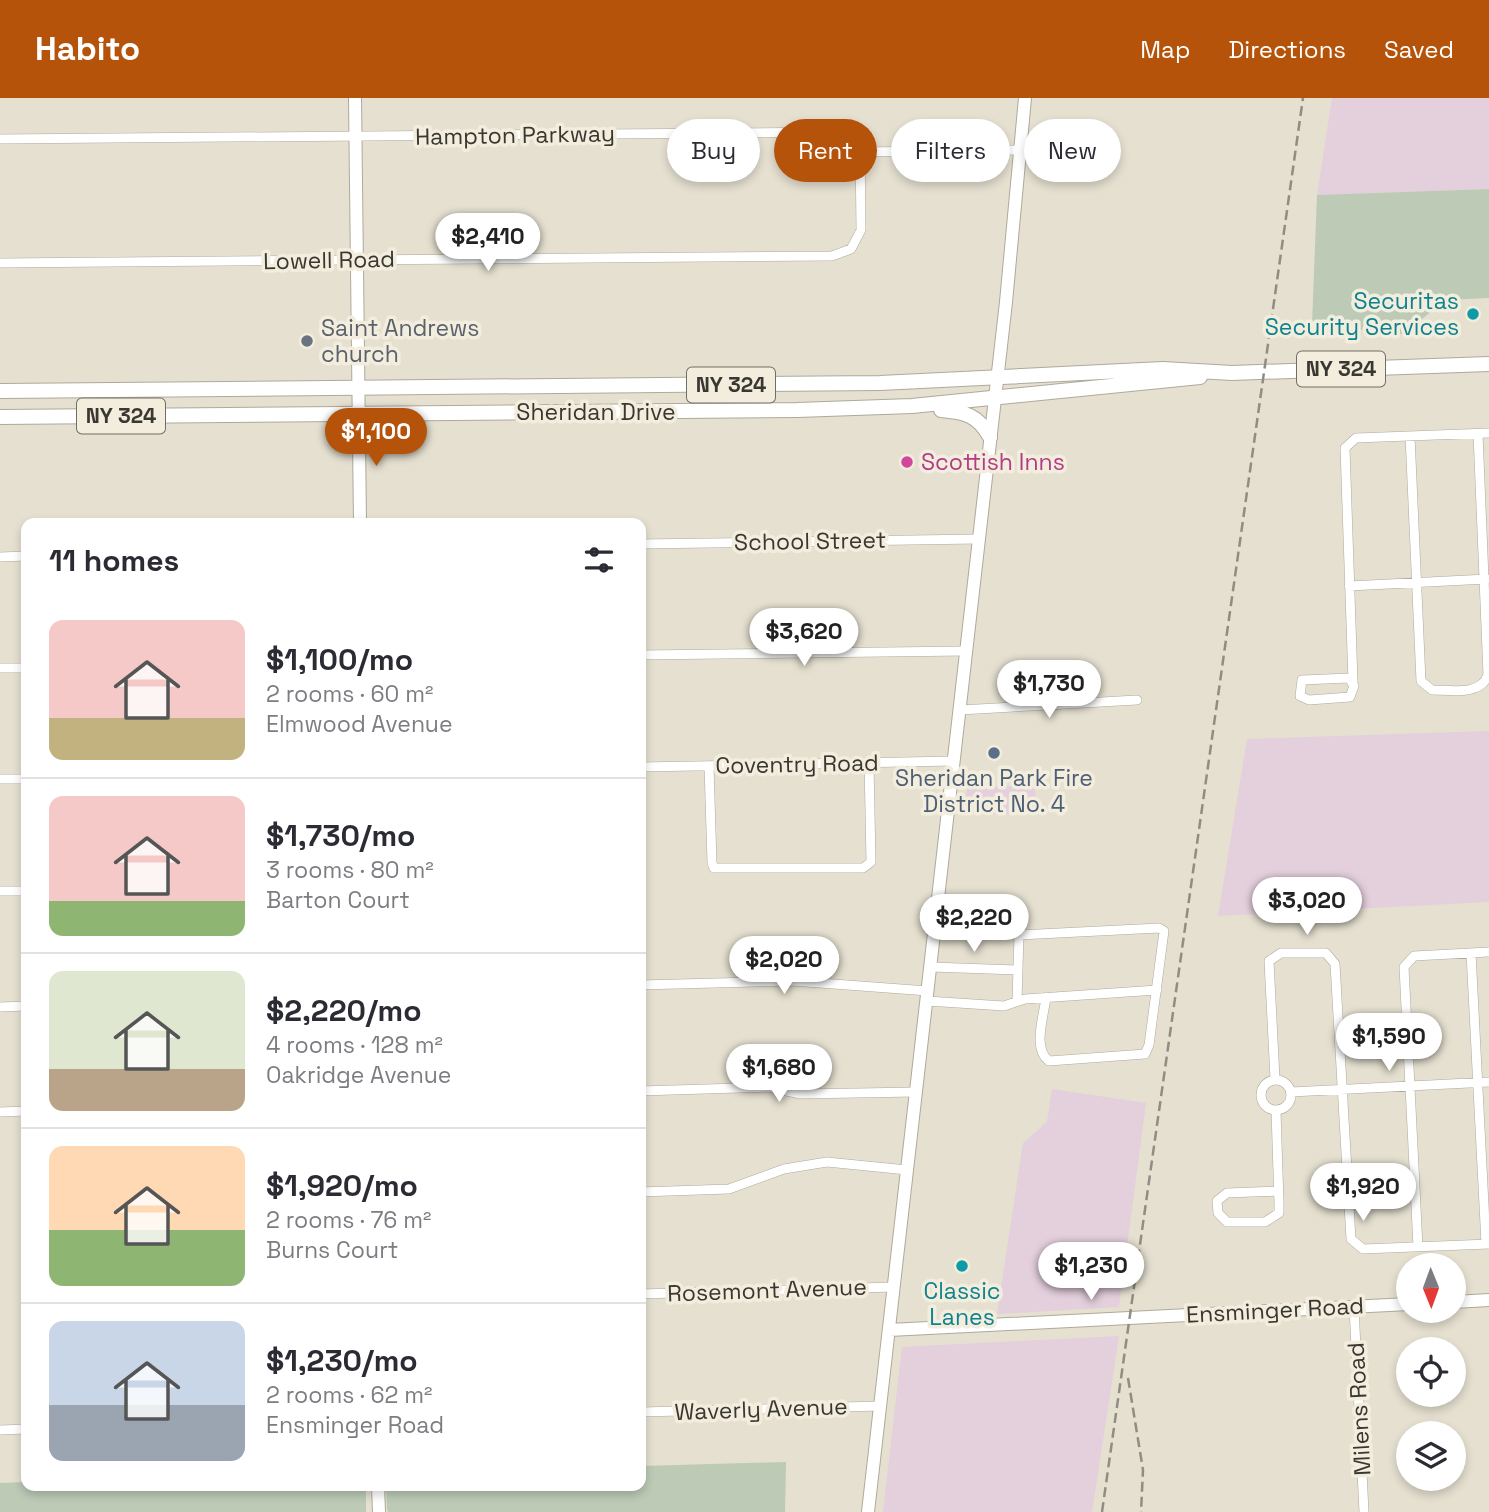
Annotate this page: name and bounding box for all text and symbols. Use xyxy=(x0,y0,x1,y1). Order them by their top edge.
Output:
text: Habito xyxy=(35,28,140,70)
text: Map xyxy=(1140,34,1190,65)
text: Directions xyxy=(1228,34,1346,65)
text: Saved xyxy=(1384,34,1454,65)
street label: Hampton Parkway xyxy=(415,118,615,152)
chip: Buy xyxy=(667,119,760,182)
chip: Rent xyxy=(774,119,877,182)
chip: Filters xyxy=(891,119,1010,182)
chip: New xyxy=(1024,119,1121,182)
pin: $2,410 xyxy=(431,214,545,273)
text: $2,410 xyxy=(451,221,525,251)
street label: Lowell Road xyxy=(263,244,395,276)
place label: Securitas Security Services xyxy=(1265,286,1459,342)
marker: Securitas Security Services xyxy=(1465,306,1481,322)
place label: Saint Andrews church xyxy=(321,313,479,369)
marker: Saint Andrews church xyxy=(299,333,315,349)
road number: NY 324 xyxy=(1297,352,1385,386)
road number: NY 324 xyxy=(687,368,775,402)
street label: Sheridan Drive xyxy=(516,397,676,427)
road number: NY 324 xyxy=(77,398,165,434)
pin: $1,100 xyxy=(319,408,433,468)
text: $1,100 xyxy=(341,416,411,446)
place label: Scottish Inns xyxy=(921,447,1065,477)
marker: Scottish Inns xyxy=(899,454,915,470)
street label: School Street xyxy=(734,525,886,557)
text: 11 homes xyxy=(49,541,179,580)
icon: filters xyxy=(580,541,618,579)
pin: $3,620 xyxy=(747,608,861,668)
text: $3,620 xyxy=(765,616,843,646)
text: $1,100/mo xyxy=(266,640,413,679)
icon: home xyxy=(105,648,189,732)
pin: $1,730 xyxy=(992,660,1106,720)
text: $1,730 xyxy=(1013,668,1085,698)
text: 2 rooms · 60 m² xyxy=(266,679,433,709)
text: Elmwood Avenue xyxy=(266,709,453,739)
marker: Sheridan Park Fire District No. 4 xyxy=(986,745,1002,761)
street label: Coventry Road xyxy=(715,748,879,780)
place label: Sheridan Park Fire District No. 4 xyxy=(895,763,1093,819)
text: $1,730/mo xyxy=(266,816,415,855)
icon: home xyxy=(105,824,189,908)
text: 3 rooms · 80 m² xyxy=(266,855,434,885)
pin: $3,020 xyxy=(1250,878,1364,937)
text: Barton Court xyxy=(266,885,410,915)
text: $3,020 xyxy=(1268,885,1346,915)
pin: $2,220 xyxy=(917,894,1031,954)
text: $2,220 xyxy=(936,902,1012,932)
pin: $2,020 xyxy=(727,936,841,996)
text: $2,020 xyxy=(745,944,823,974)
text: $2,220/mo xyxy=(266,991,422,1030)
icon: home xyxy=(105,999,189,1083)
pin: $1,590 xyxy=(1332,1014,1446,1073)
text: $1,590 xyxy=(1352,1021,1426,1051)
text: 4 rooms · 128 m² xyxy=(266,1030,443,1060)
pin: $1,680 xyxy=(722,1044,836,1104)
text: $1,680 xyxy=(742,1052,816,1082)
text: Oakridge Avenue xyxy=(266,1060,451,1090)
pin: $1,920 xyxy=(1306,1164,1420,1223)
text: $1,920/mo xyxy=(266,1166,418,1205)
text: $1,920 xyxy=(1326,1171,1400,1201)
icon: home xyxy=(105,1174,189,1258)
text: 2 rooms · 76 m² xyxy=(266,1205,431,1235)
text: Burns Court xyxy=(266,1235,398,1265)
pin: $1,230 xyxy=(1034,1242,1148,1302)
text: $1,230 xyxy=(1054,1250,1128,1280)
north arrow xyxy=(1396,1253,1466,1323)
map controls xyxy=(1396,1253,1466,1491)
marker: Classic Lanes xyxy=(954,1258,970,1274)
street label: Rosemont Avenue xyxy=(667,1272,867,1308)
place label: Classic Lanes xyxy=(923,1276,1001,1332)
street label: Ensminger Road xyxy=(1185,1290,1365,1330)
button: locate xyxy=(1396,1337,1466,1407)
text: $1,230/mo xyxy=(266,1341,418,1380)
street label: Milens Road xyxy=(1341,1342,1377,1476)
icon: home xyxy=(105,1349,189,1433)
text: 2 rooms · 62 m² xyxy=(266,1380,432,1410)
street label: Waverly Avenue xyxy=(674,1391,848,1427)
text: Ensminger Road xyxy=(266,1410,444,1440)
button: layers xyxy=(1396,1421,1466,1491)

